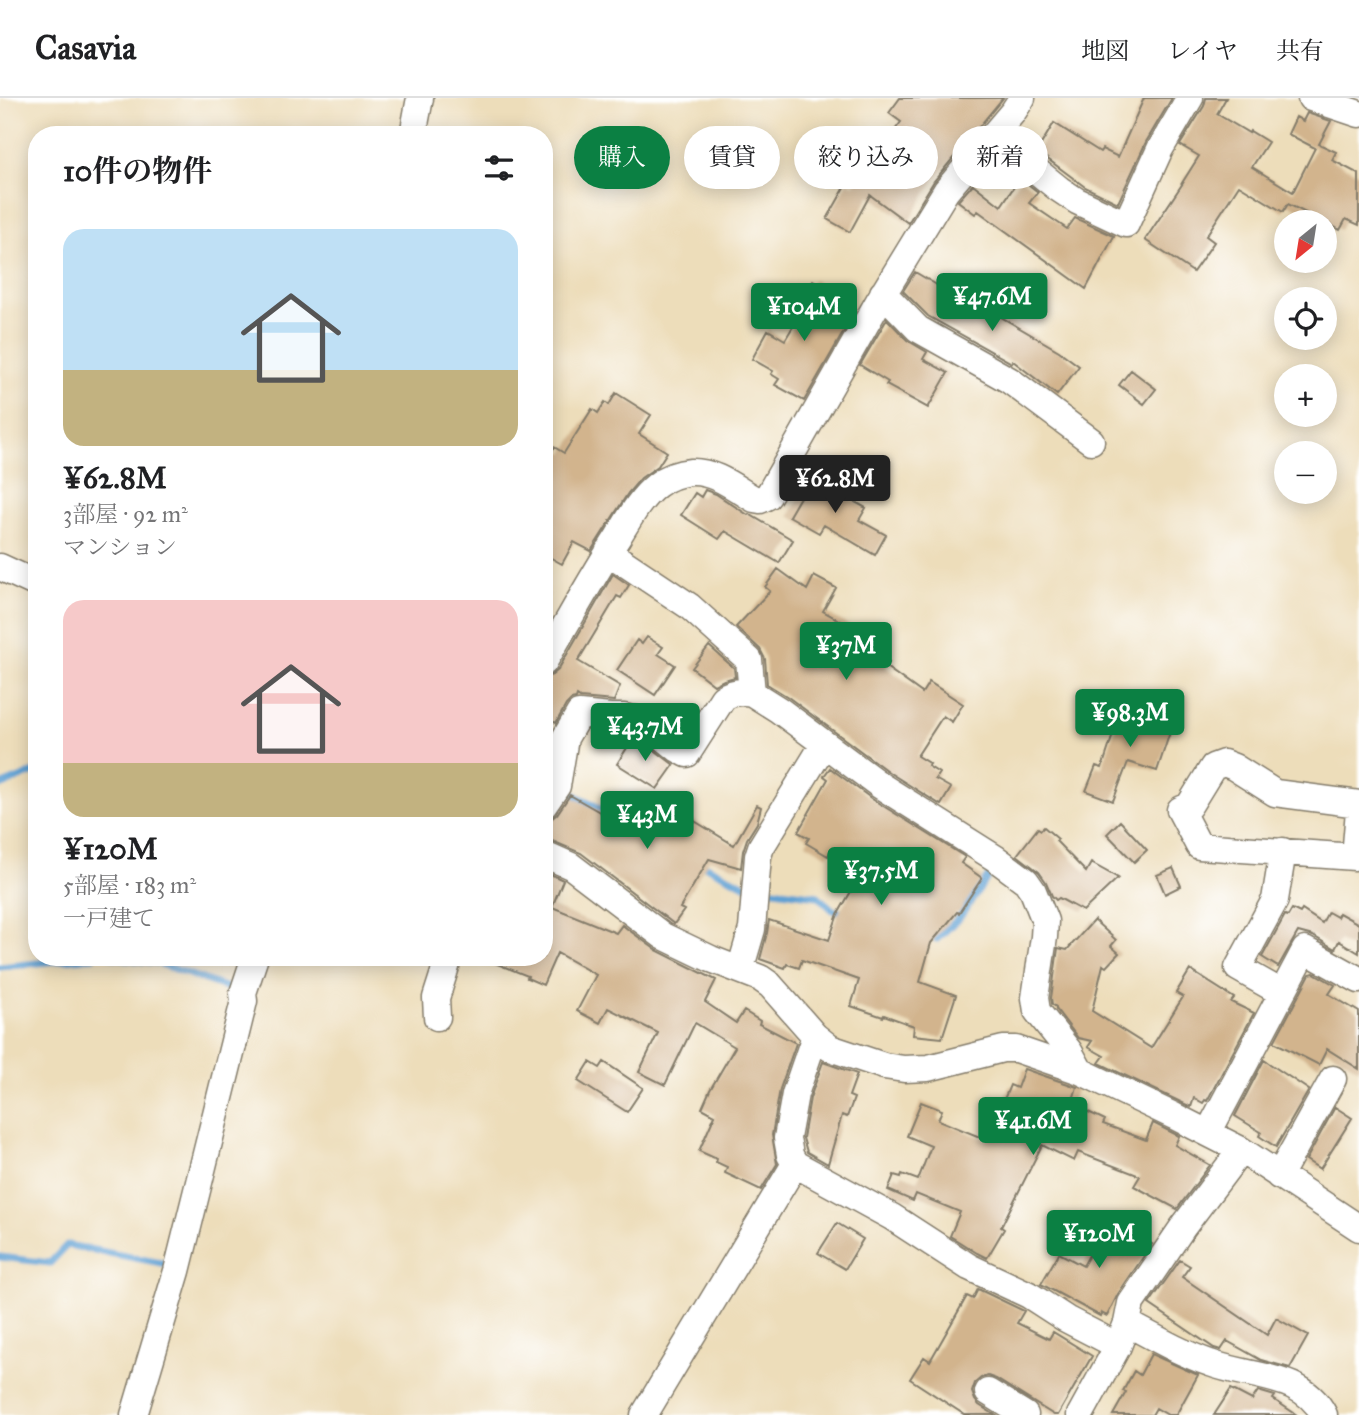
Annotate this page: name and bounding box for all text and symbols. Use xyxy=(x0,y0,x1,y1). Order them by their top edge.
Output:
text: Casavia xyxy=(35,28,136,68)
text: 地図 xyxy=(1081,36,1129,66)
text: レイヤ xyxy=(1167,36,1238,66)
text: 共有 xyxy=(1276,36,1324,66)
chip: 購入 xyxy=(574,126,670,189)
chip: 賃貸 xyxy=(684,126,780,189)
chip: 絞り込み xyxy=(794,126,938,189)
chip: 新着 xyxy=(952,126,1048,189)
icon: filters xyxy=(480,149,518,187)
text: 10件の物件 xyxy=(63,153,212,189)
north arrow xyxy=(1274,210,1337,273)
map controls xyxy=(1274,210,1337,504)
pin: ¥47.6M xyxy=(935,274,1049,333)
icon: home xyxy=(228,275,354,401)
text: ¥47.6M xyxy=(952,282,1032,310)
pin: ¥104M xyxy=(755,284,853,343)
button: locate xyxy=(1274,287,1337,350)
text: ¥104M xyxy=(767,292,841,320)
button: + xyxy=(1274,364,1337,427)
button: − xyxy=(1274,441,1337,504)
pin: ¥62.8M xyxy=(778,456,892,515)
text: ¥62.8M xyxy=(63,460,167,496)
text: ¥62.8M xyxy=(795,464,875,492)
text: 3部屋 · 92 m² xyxy=(63,500,188,528)
text: マンション xyxy=(63,533,177,561)
pin: ¥37M xyxy=(805,622,887,682)
text: ¥37M xyxy=(816,631,876,659)
icon: home xyxy=(228,646,354,772)
pin: ¥98.3M xyxy=(1073,690,1187,749)
text: ¥98.3M xyxy=(1091,698,1169,726)
pin: ¥43.7M xyxy=(588,704,702,763)
text: ¥43.7M xyxy=(607,712,683,740)
pin: ¥43M xyxy=(606,792,688,851)
text: ¥43M xyxy=(617,800,677,828)
text: ¥120M xyxy=(63,831,158,867)
pin: ¥37.5M xyxy=(824,848,938,907)
text: ¥37.5M xyxy=(843,856,919,884)
text: 5部屋 · 183 m² xyxy=(63,871,196,899)
text: 一戸建て xyxy=(63,904,155,932)
pin: ¥41.6M xyxy=(976,1098,1090,1157)
text: ¥41.6M xyxy=(994,1106,1072,1134)
pin: ¥120M xyxy=(1050,1210,1148,1270)
text: ¥120M xyxy=(1063,1219,1135,1247)

